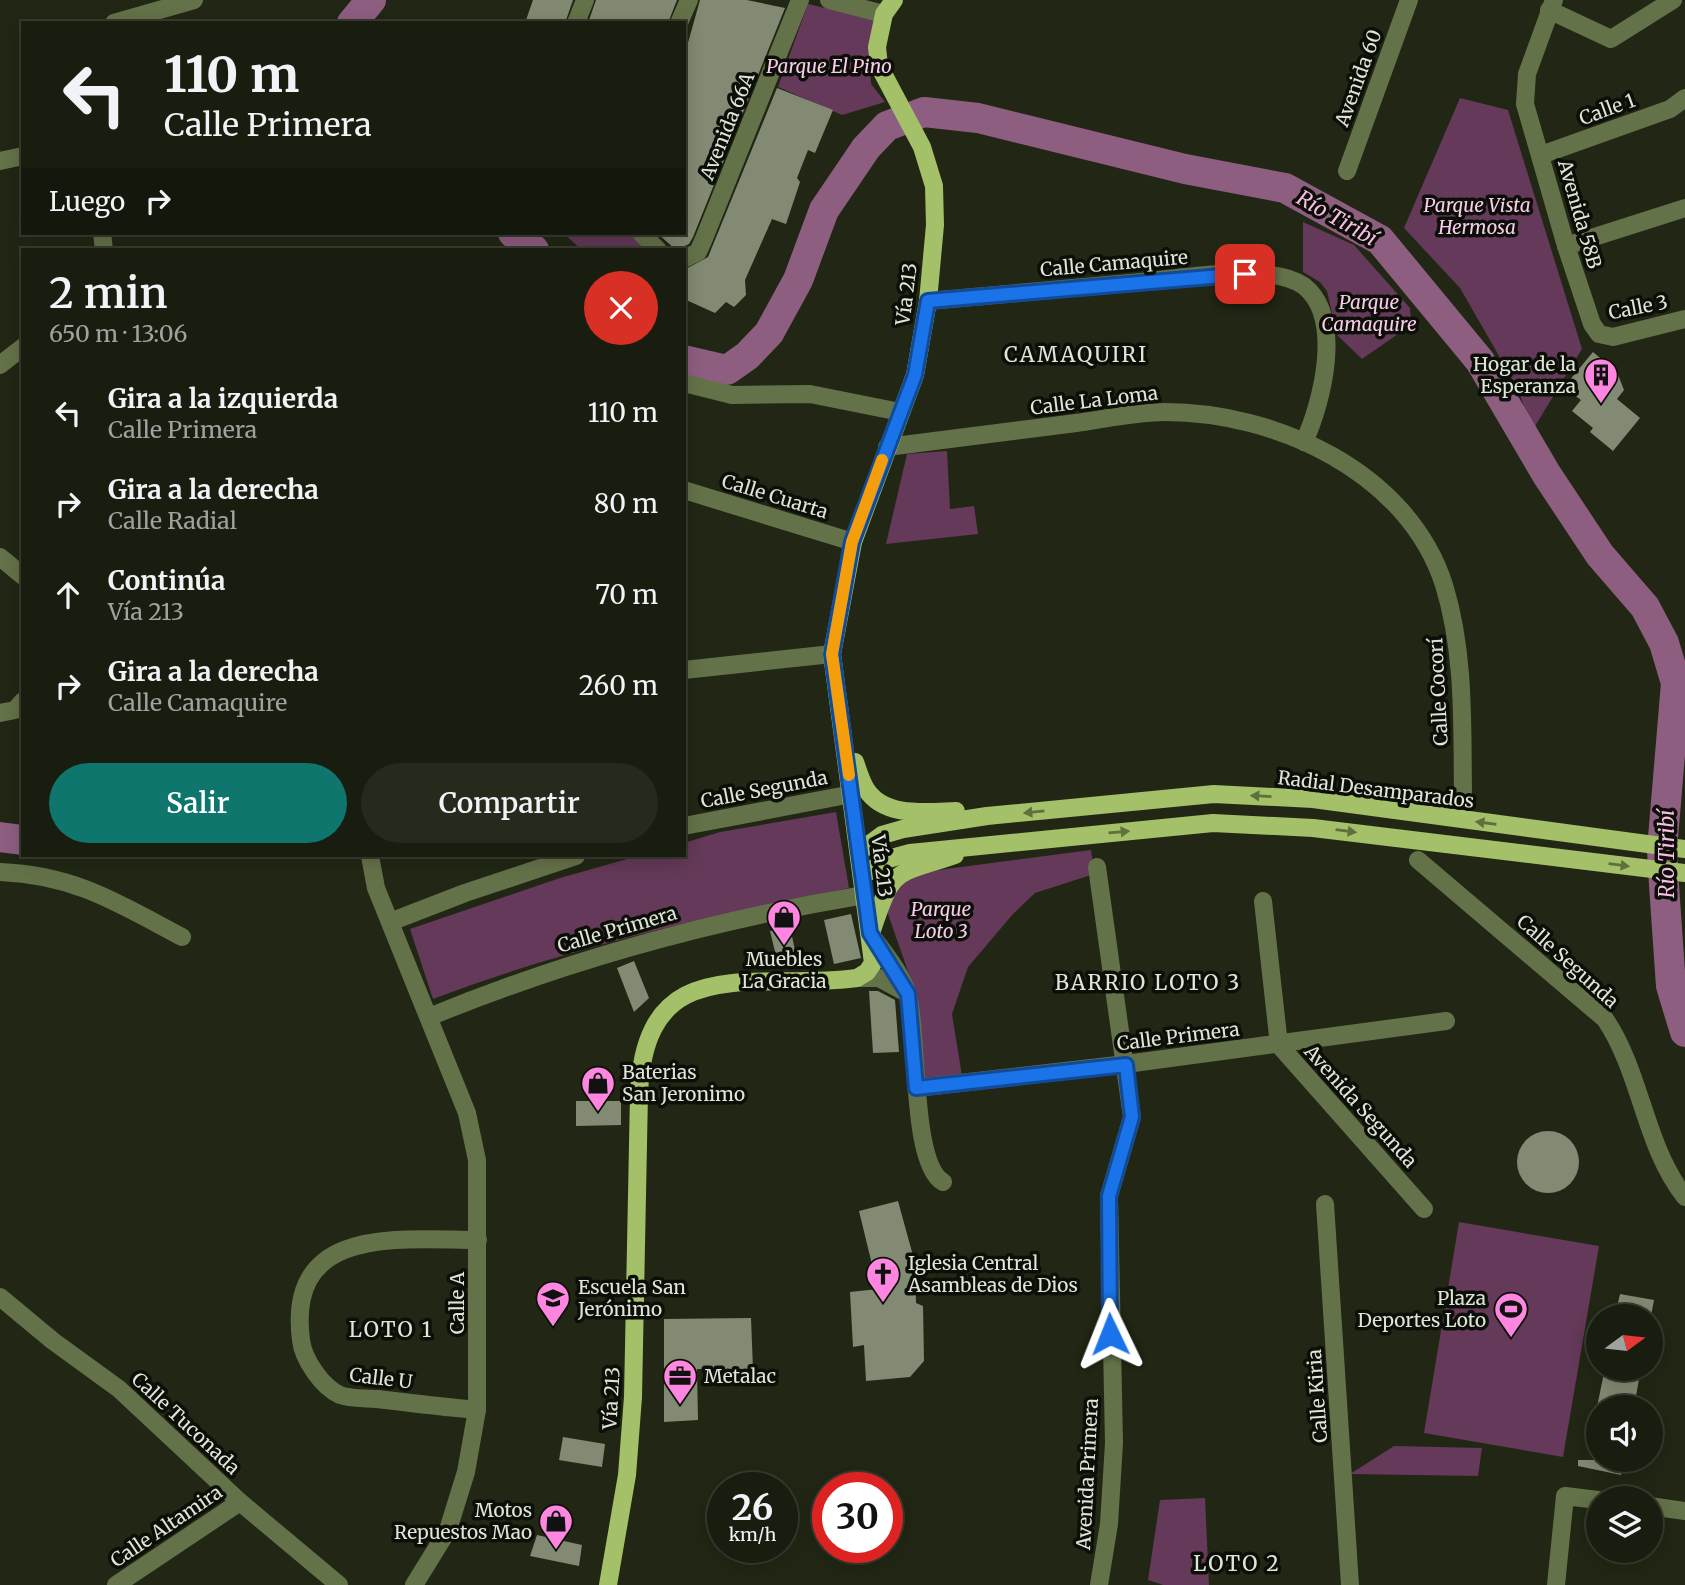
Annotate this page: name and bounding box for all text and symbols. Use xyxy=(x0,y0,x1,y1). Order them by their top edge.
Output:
street label: Avenida 60 xyxy=(1329,26,1387,131)
text: 110 m xyxy=(164,44,299,105)
icon: left xyxy=(49,49,140,140)
park label: Parque El Pino xyxy=(766,54,892,78)
street label: Avenida 66A xyxy=(694,68,760,184)
street label: Calle 1 xyxy=(1576,88,1639,130)
text: Calle Primera xyxy=(164,105,372,145)
street label: Avenida 58B xyxy=(1553,156,1607,271)
icon: right xyxy=(139,182,177,220)
water label: Río Tiribí xyxy=(1292,184,1384,253)
text: Luego xyxy=(49,185,125,218)
park label: Parque Vista Hermosa xyxy=(1423,193,1531,239)
pin xyxy=(1215,244,1275,304)
street label: Calle Camaquire xyxy=(1039,245,1189,281)
icon: arrive xyxy=(1226,255,1264,293)
street label: Vía 213 xyxy=(890,261,922,328)
text: 2 min xyxy=(49,267,168,319)
button: close xyxy=(584,271,658,345)
park label: Parque Camaquire xyxy=(1321,290,1417,336)
street label: Calle 3 xyxy=(1606,290,1670,324)
text: 650 m · 13:06 xyxy=(49,319,188,348)
district label: CAMAQUIRI xyxy=(1004,341,1148,368)
place label: Hogar de la Esperanza xyxy=(1473,352,1576,398)
building icon: Hogar de la Esperanza xyxy=(1582,356,1620,405)
street label: Calle La Loma xyxy=(1029,380,1159,420)
text: Gira a la izquierda xyxy=(108,382,338,415)
icon: left xyxy=(49,394,87,432)
text: 110 m xyxy=(588,396,658,429)
text: Calle Primera xyxy=(108,415,257,444)
street label: Calle Cuarta xyxy=(719,468,831,524)
text: Gira a la derecha xyxy=(108,473,319,506)
icon: right xyxy=(49,485,87,523)
text: 80 m xyxy=(594,487,658,520)
text: Calle Radial xyxy=(108,506,237,535)
text: Continúa xyxy=(108,564,226,597)
icon: ahead xyxy=(49,576,87,614)
text: 70 m xyxy=(595,578,658,611)
text: Vía 213 xyxy=(108,597,184,626)
street label: Calle Cocorí xyxy=(1423,637,1453,747)
text: Gira a la derecha xyxy=(108,655,319,688)
icon: right xyxy=(49,667,87,705)
text: 260 m xyxy=(579,669,658,702)
text: Calle Camaquire xyxy=(108,688,287,717)
button: Salir xyxy=(49,763,347,843)
button: Compartir xyxy=(361,763,658,843)
street label: Calle Segunda xyxy=(699,765,829,813)
street label: Radial Desamparados xyxy=(1276,765,1476,813)
one-way arrow xyxy=(1249,791,1271,802)
one-way arrow xyxy=(1023,806,1045,817)
water label: Río Tiribí xyxy=(1653,808,1680,898)
one-way arrow xyxy=(1475,817,1497,828)
one-way arrow xyxy=(1108,826,1130,837)
one-way arrow xyxy=(1335,826,1357,837)
street label: Vía 213 xyxy=(866,832,898,899)
one-way arrow xyxy=(1608,859,1630,870)
park label: Parque Loto 3 xyxy=(911,897,972,943)
shop icon: Muebles La Gracia xyxy=(765,898,803,947)
street label: Calle Primera xyxy=(554,900,680,958)
street label: Calle Segunda xyxy=(1512,909,1624,1013)
place label: Muebles La Gracia xyxy=(742,947,827,993)
district label: BARRIO LOTO 3 xyxy=(1055,969,1241,996)
street label: Calle Primera xyxy=(1115,1017,1241,1055)
street label: Avenida Segunda xyxy=(1299,1039,1422,1172)
place label: Baterias San Jeronimo xyxy=(622,1060,745,1106)
shop icon: Baterias San Jeronimo xyxy=(579,1064,617,1113)
place label: Iglesia Central Asambleas de Dios xyxy=(907,1251,1078,1297)
church icon: Iglesia Central Asambleas de Dios xyxy=(864,1255,902,1304)
street label: Calle A xyxy=(445,1271,469,1334)
place label: Escuela San Jerónimo xyxy=(577,1275,686,1321)
school or university icon: Escuela San Jerónimo xyxy=(534,1279,572,1328)
place label: Plaza Deportes Loto xyxy=(1358,1286,1486,1332)
sports icon: Plaza Deportes Loto xyxy=(1492,1290,1530,1339)
position arrow xyxy=(1073,1297,1147,1371)
north arrow xyxy=(1586,1304,1662,1381)
map controls xyxy=(1586,1304,1663,1563)
district label: LOTO 1 xyxy=(349,1316,433,1343)
street label: Calle Kiria xyxy=(1302,1348,1332,1444)
office icon: Metalac xyxy=(661,1357,699,1406)
street label: Calle U xyxy=(348,1362,414,1394)
place label: Metalac xyxy=(704,1364,776,1388)
street label: Vía 213 xyxy=(597,1366,625,1431)
street label: Calle Tuconada xyxy=(127,1367,245,1479)
button: sound xyxy=(1586,1395,1663,1472)
street label: Avenida Primera xyxy=(1071,1398,1103,1551)
speed limit sign: 30 xyxy=(812,1472,903,1563)
street label: Calle Altamira xyxy=(106,1480,226,1572)
text: 26 xyxy=(732,1486,773,1530)
button: layers xyxy=(1586,1486,1663,1563)
place label: Motos Repuestos Mao xyxy=(394,1498,532,1544)
shop icon: Motos Repuestos Mao xyxy=(537,1502,575,1551)
text: km/h xyxy=(729,1523,776,1546)
district label: LOTO 2 xyxy=(1193,1550,1281,1577)

